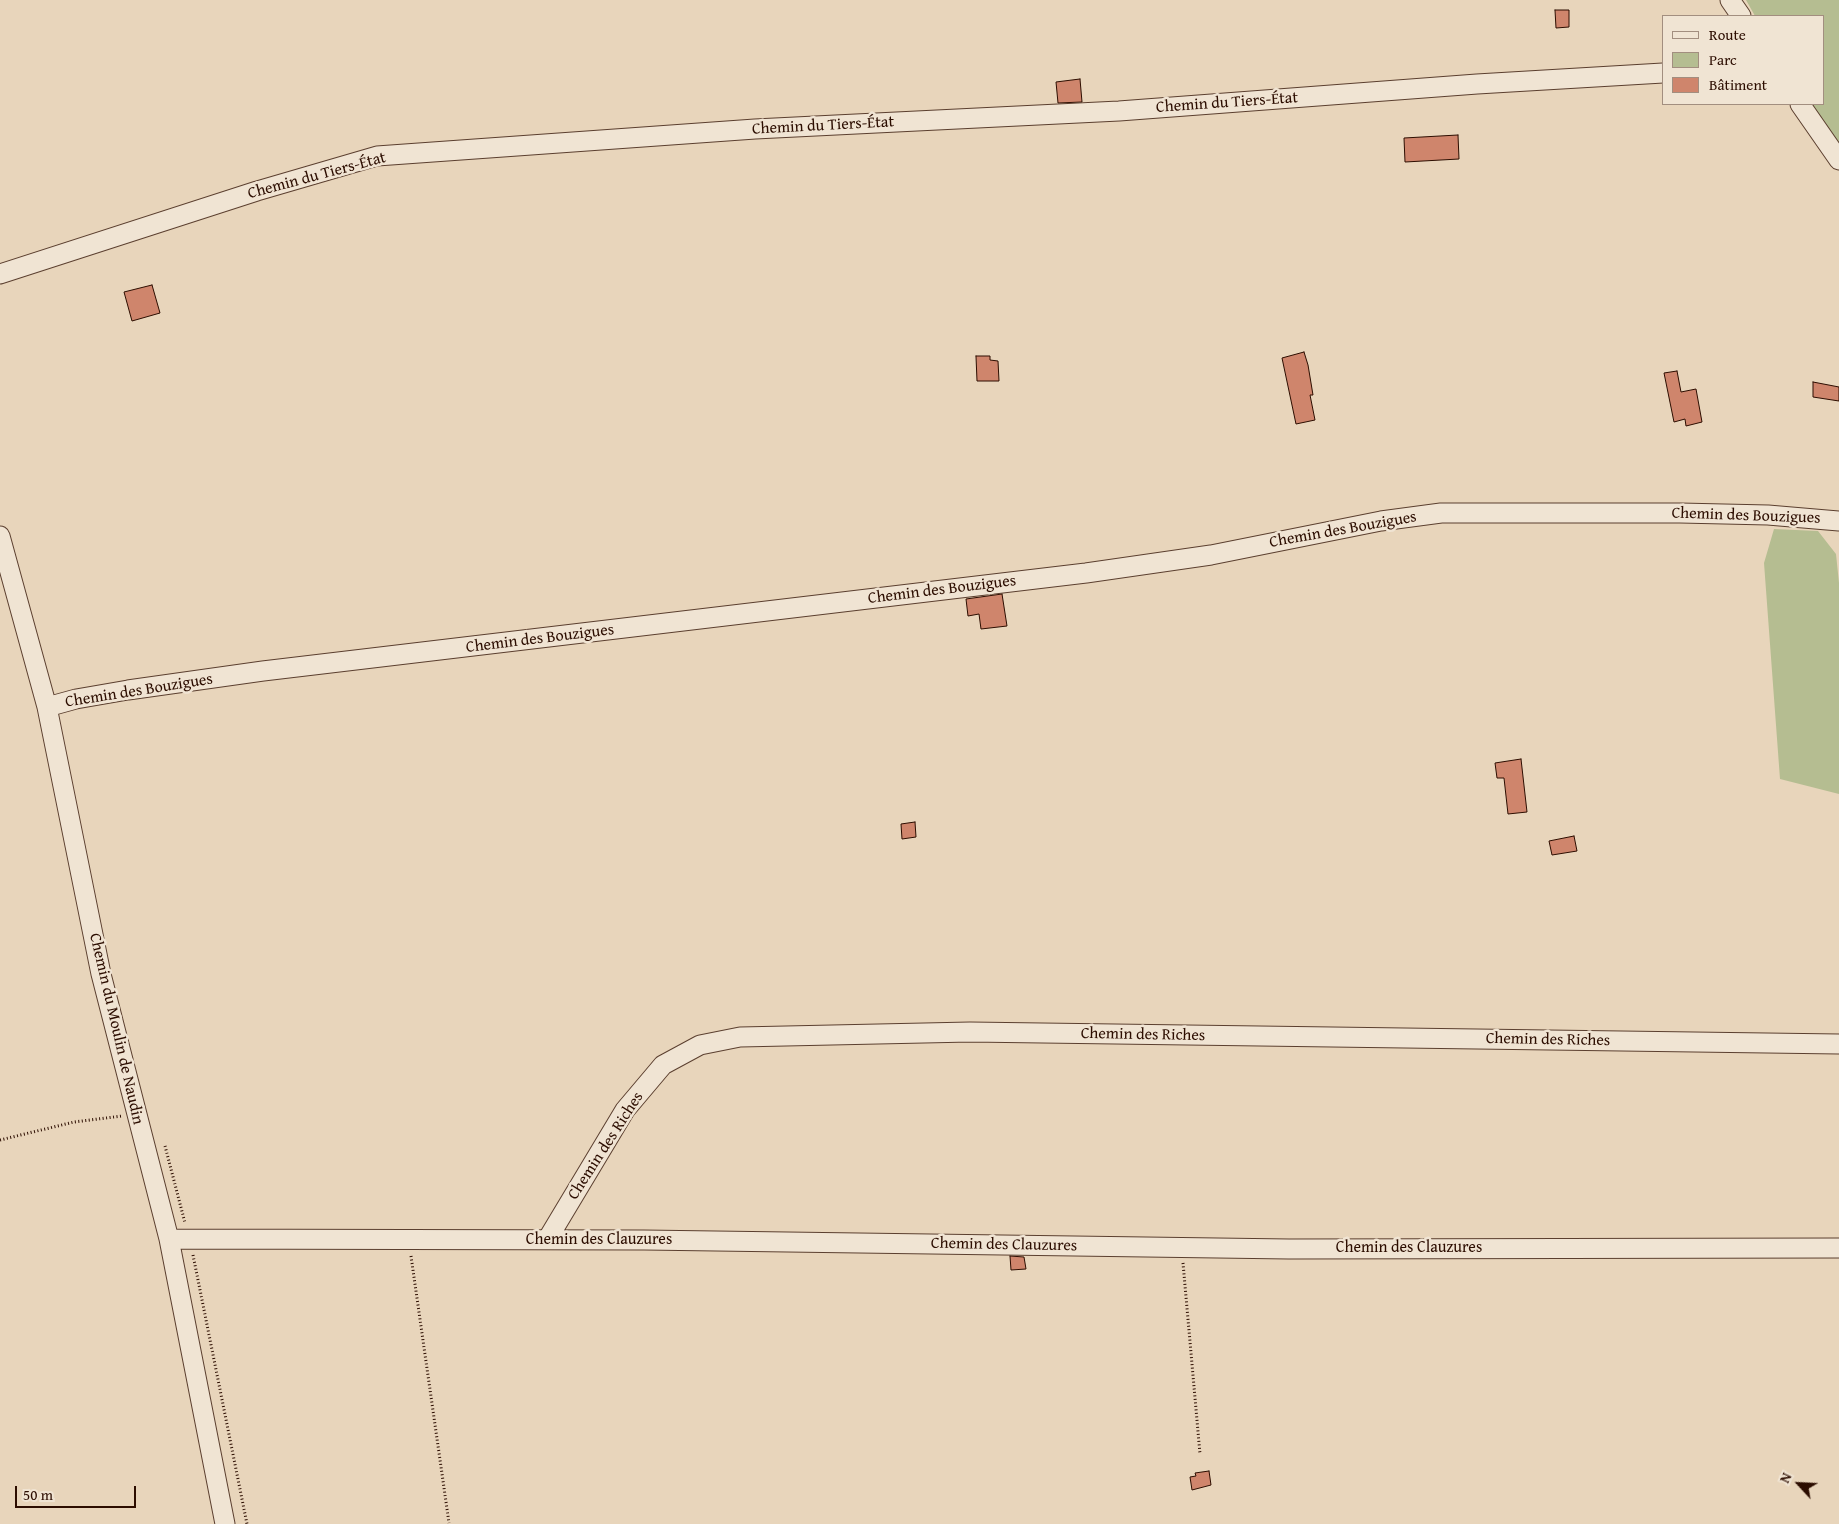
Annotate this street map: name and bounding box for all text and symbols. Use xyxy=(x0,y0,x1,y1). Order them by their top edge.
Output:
legend xyxy=(1662,15,1824,105)
text: Route xyxy=(1709,24,1746,45)
text: Parc xyxy=(1709,49,1737,70)
text: Bâtiment xyxy=(1709,74,1767,95)
street label: Chemin du Tiers-État xyxy=(1155,88,1299,118)
street label: Chemin du Tiers-État xyxy=(751,113,895,139)
street label: Chemin du Tiers-État xyxy=(246,148,388,204)
street label: Chemin des Bouzigues xyxy=(1671,504,1821,528)
street label: Chemin des Bouzigues xyxy=(1268,508,1418,552)
street label: Chemin des Bouzigues xyxy=(867,571,1017,609)
street label: Chemin des Bouzigues xyxy=(465,620,615,658)
street label: Chemin des Bouzigues xyxy=(64,670,214,712)
street label: Chemin du Moulin de Naudin xyxy=(85,932,147,1126)
street label: Chemin des Riches xyxy=(1081,1024,1205,1046)
street label: Chemin des Riches xyxy=(1486,1029,1610,1051)
street label: Chemin des Riches xyxy=(564,1089,648,1203)
street label: Chemin des Clauzures xyxy=(526,1230,672,1250)
street label: Chemin des Clauzures xyxy=(931,1234,1077,1256)
street label: Chemin des Clauzures xyxy=(1336,1238,1482,1258)
north arrow xyxy=(1774,1459,1824,1509)
text: N xyxy=(1774,1469,1796,1486)
scale bar xyxy=(18,1476,139,1508)
text: 50 m xyxy=(23,1484,53,1505)

